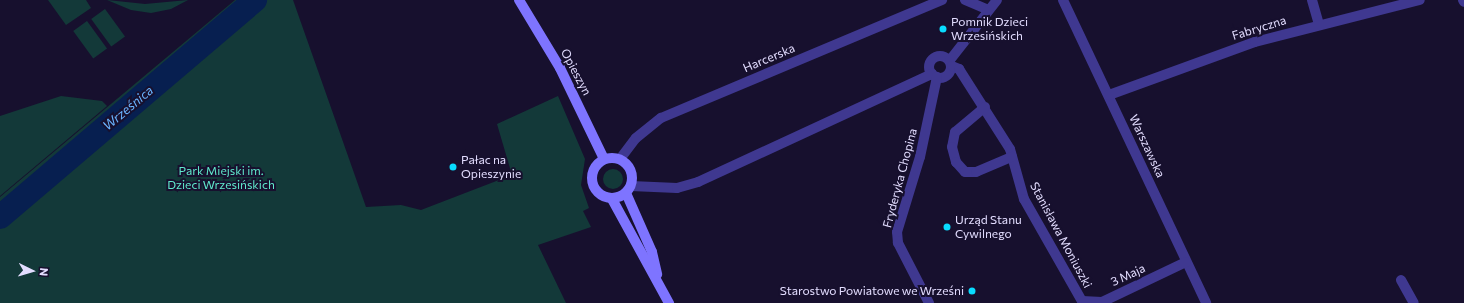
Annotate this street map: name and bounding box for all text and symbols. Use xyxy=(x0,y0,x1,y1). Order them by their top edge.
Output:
street label: Fabryczna xyxy=(1230,13,1288,43)
place label: Pomnik Dzieci Wrzesińskich xyxy=(951,15,1028,43)
marker: Pomnik Dzieci Wrzesińskich xyxy=(938,24,948,34)
street label: Harcerska xyxy=(741,41,797,75)
street label: Opieszyn xyxy=(558,46,594,98)
water label: Wrześnica xyxy=(100,82,156,134)
street label: Warszawska xyxy=(1126,112,1168,180)
street label: Fryderyka Chopina xyxy=(880,127,920,229)
place label: Pałac na Opieszynie xyxy=(461,153,521,181)
marker: Pałac na Opieszynie xyxy=(448,162,458,172)
park label: Park Miejski im. Dzieci Wrzesińskich xyxy=(167,164,275,192)
street label: Stanisława Moniuszki xyxy=(1027,180,1095,290)
place label: Urząd Stanu Cywilnego xyxy=(955,213,1022,241)
marker: Urząd Stanu Cywilnego xyxy=(942,222,952,232)
north arrow xyxy=(12,251,52,291)
street label: 3 Maja xyxy=(1109,261,1147,289)
text: N xyxy=(38,267,51,277)
place label: Starostwo Powiatowe we Wrześni xyxy=(780,284,964,298)
marker: Starostwo Powiatowe we Wrześni xyxy=(967,286,977,296)

